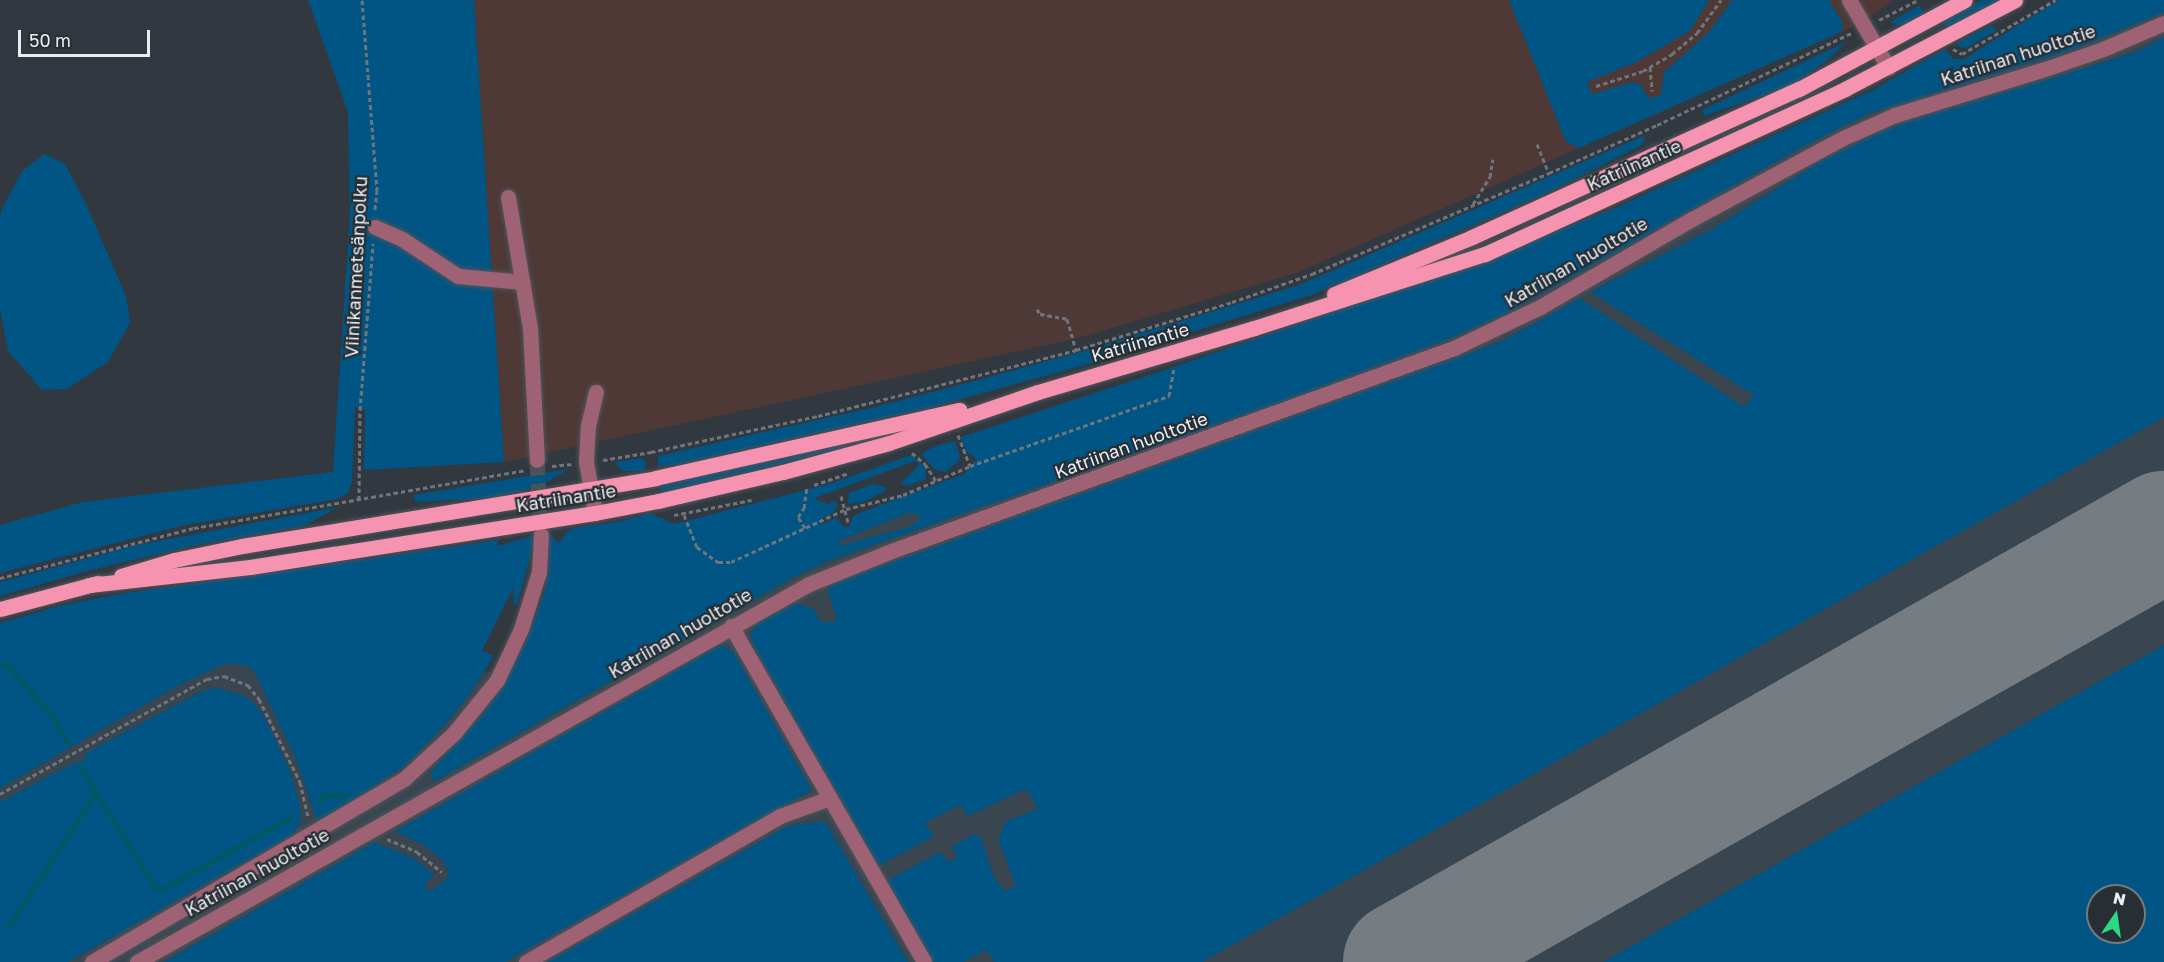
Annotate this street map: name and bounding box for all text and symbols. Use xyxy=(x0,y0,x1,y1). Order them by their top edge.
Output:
scale bar xyxy=(21,18,153,56)
street label: Katriinan huoltotie xyxy=(1938,20,2098,90)
text: 50 m xyxy=(29,29,71,51)
street label: Katriinantie xyxy=(1584,135,1684,195)
street label: Viinikanmetsänpolku xyxy=(340,176,372,358)
street label: Katriinan huoltotie xyxy=(1501,212,1651,312)
street label: Katriinantie xyxy=(1089,318,1191,366)
street label: Katriinan huoltotie xyxy=(1051,407,1211,483)
street label: Katriinantie xyxy=(515,479,617,517)
street label: Katriinan huoltotie xyxy=(605,583,755,683)
street label: Katriinan huoltotie xyxy=(181,823,333,921)
north arrow xyxy=(2086,884,2146,944)
text: N xyxy=(2111,887,2128,910)

